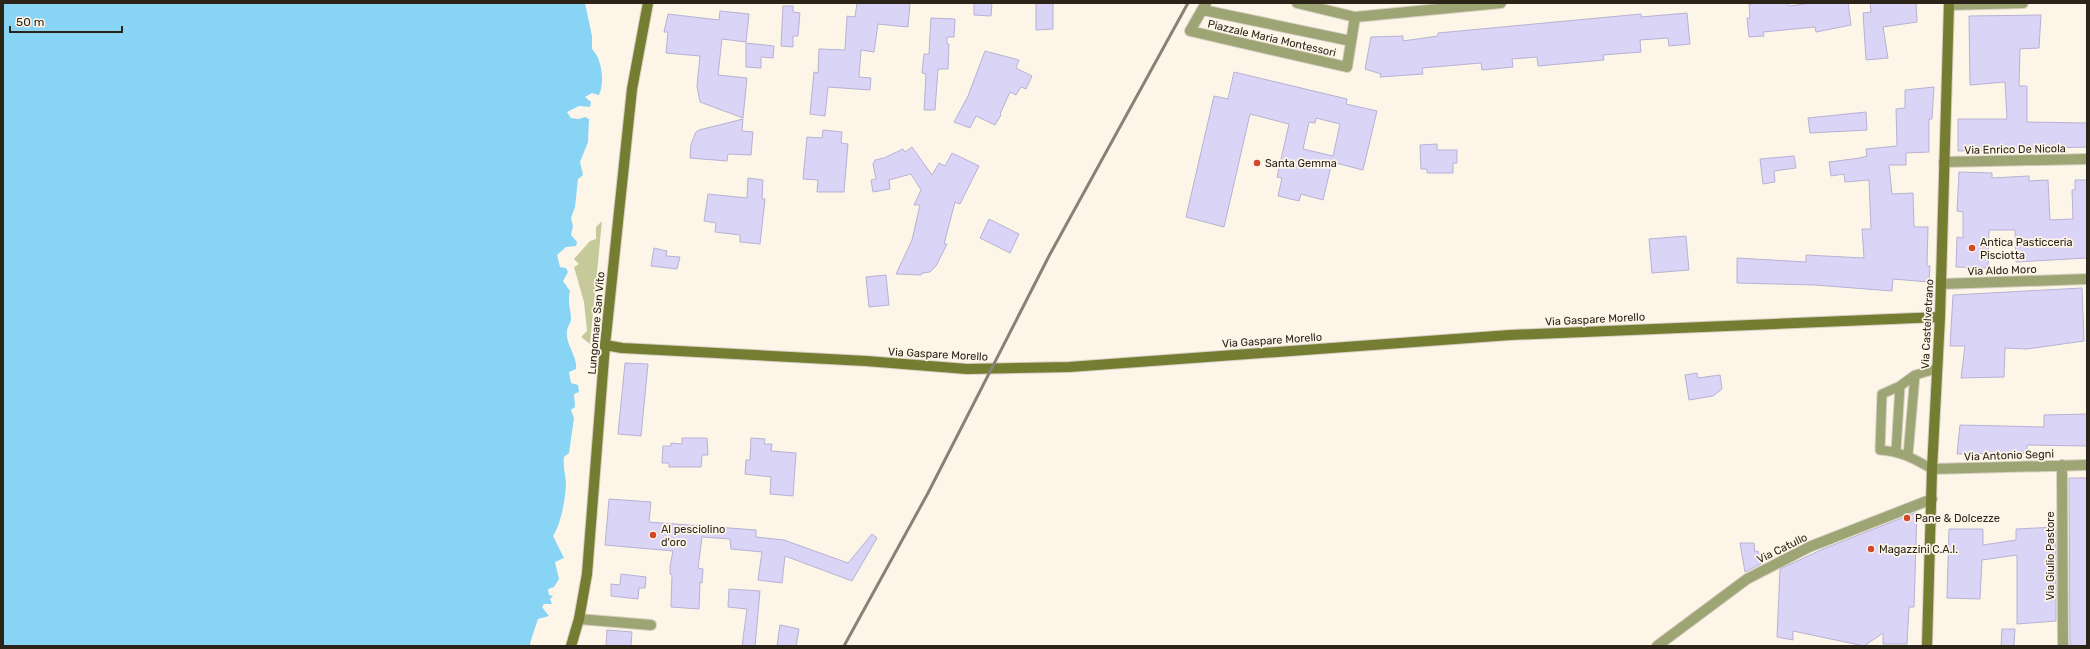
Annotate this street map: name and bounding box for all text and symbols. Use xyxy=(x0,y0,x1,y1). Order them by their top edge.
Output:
scale bar xyxy=(10,8,122,34)
text: 50 m xyxy=(16,15,44,29)
street label: Piazzale Maria Montessori xyxy=(1206,17,1337,60)
street label: Via Enrico De Nicola xyxy=(1964,142,2066,157)
place label: Santa Gemma xyxy=(1265,157,1337,170)
marker: Santa Gemma xyxy=(1252,158,1262,168)
place label: Antica Pasticceria Pisciotta xyxy=(1980,236,2073,262)
marker: Antica Pasticceria Pisciotta xyxy=(1967,243,1977,253)
street label: Via Aldo Moro xyxy=(1967,263,2037,278)
street label: Lungomare San Vito xyxy=(586,271,607,375)
street label: Via Castelvetrano xyxy=(1919,279,1936,369)
street label: Via Gaspare Morello xyxy=(1545,310,1645,329)
street label: Via Gaspare Morello xyxy=(1222,331,1323,350)
street label: Via Gaspare Morello xyxy=(888,345,988,364)
street label: Via Antonio Segni xyxy=(1964,447,2054,464)
street label: Via Giulio Pastore xyxy=(2044,511,2057,601)
place label: Pane & Dolcezze xyxy=(1915,512,2000,525)
marker: Pane & Dolcezze xyxy=(1902,513,1912,523)
place label: Al pesciolino d'oro xyxy=(661,523,725,549)
marker: Al pesciolino d'oro xyxy=(648,530,658,540)
street label: Via Catullo xyxy=(1755,531,1810,566)
place label: Magazzini C.A.I. xyxy=(1879,543,1958,556)
marker: Magazzini C.A.I. xyxy=(1866,544,1876,554)

